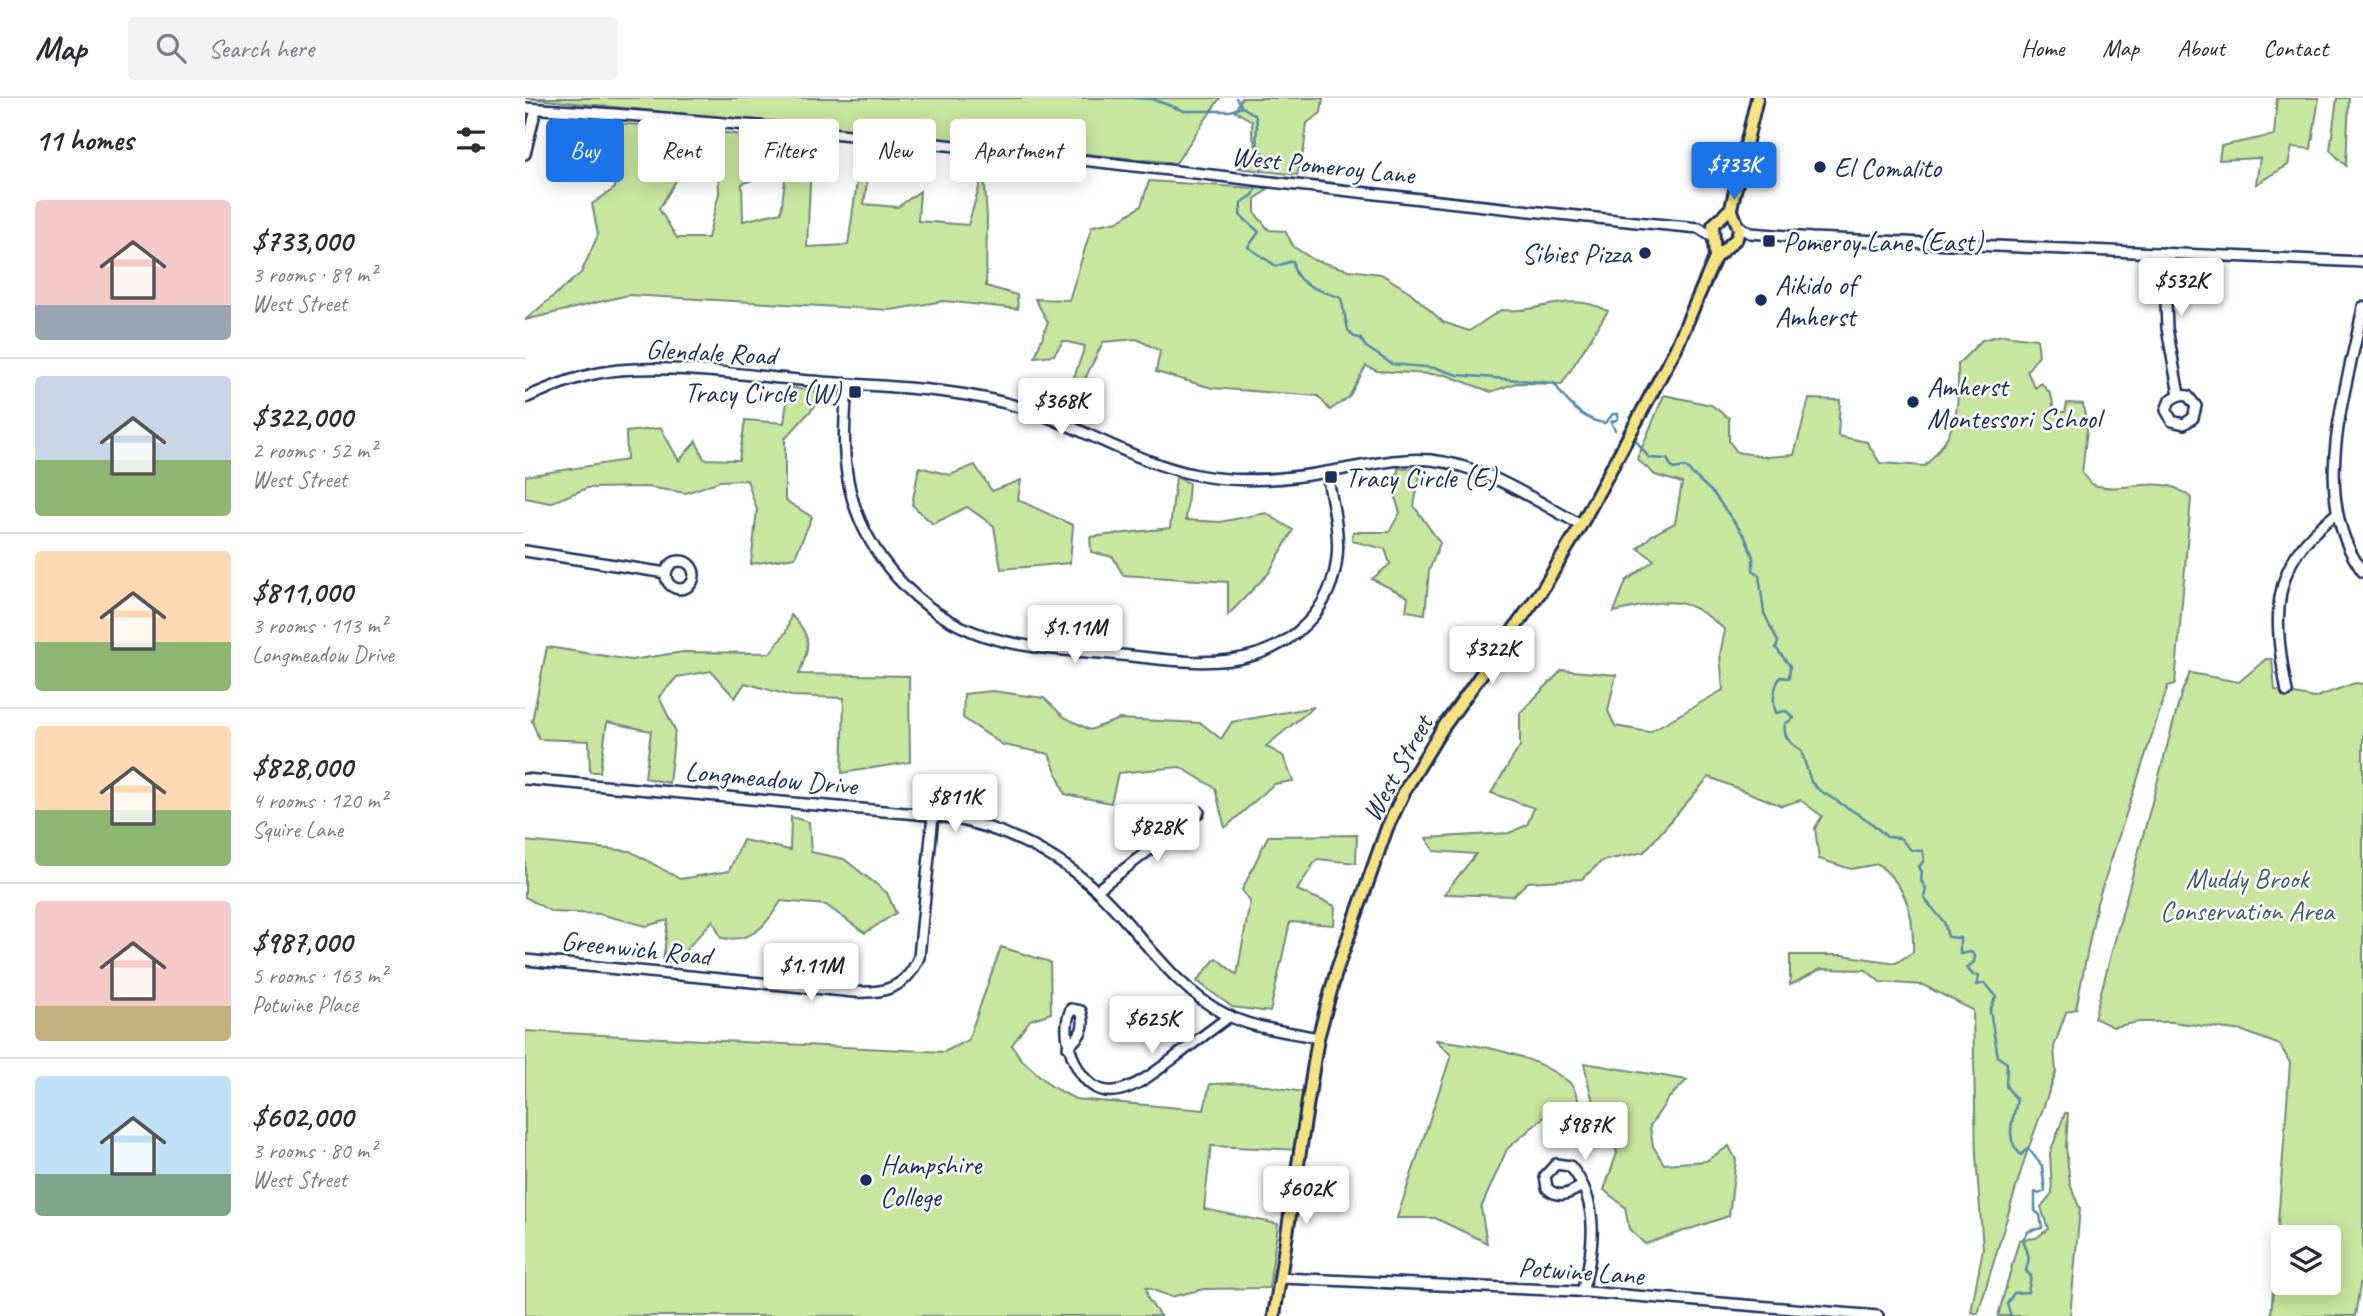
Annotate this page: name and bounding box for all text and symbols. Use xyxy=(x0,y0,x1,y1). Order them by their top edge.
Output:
search box xyxy=(128,17,618,80)
text: Map xyxy=(35,27,86,69)
icon: search xyxy=(152,29,190,67)
text: Search here xyxy=(208,32,314,65)
text: Home xyxy=(2021,33,2064,63)
text: Map xyxy=(2102,33,2139,63)
text: About xyxy=(2177,33,2225,63)
text: Contact xyxy=(2263,33,2328,63)
chip: Buy xyxy=(546,119,624,182)
chip: Rent xyxy=(638,119,725,182)
chip: Filters xyxy=(739,119,839,182)
chip: New xyxy=(853,119,936,182)
chip: Apartment xyxy=(950,119,1086,182)
text: 11 homes xyxy=(35,121,133,159)
icon: filters xyxy=(452,121,490,159)
street label: West Pomeroy Lane xyxy=(1230,138,1418,192)
pin: $733K xyxy=(1685,142,1783,202)
text: $733K xyxy=(1708,150,1761,179)
place label: El Comalito xyxy=(1834,150,1943,185)
marker: El Comalito xyxy=(1812,159,1828,175)
text: $733,000 xyxy=(252,222,352,260)
place label: Pomeroy Lane (East) xyxy=(1783,224,1985,259)
icon: home xyxy=(91,228,175,312)
marker: Pomeroy Lane (East) xyxy=(1761,233,1777,249)
place label: Sibies Pizza xyxy=(1521,236,1633,271)
marker: Sibies Pizza xyxy=(1637,245,1653,261)
pin: $532K xyxy=(2132,258,2230,318)
text: 3 rooms · 89 m² xyxy=(252,260,376,289)
text: $532K xyxy=(2155,266,2207,295)
place label: Aikido of Amherst xyxy=(1775,267,1862,334)
text: West Street xyxy=(252,289,347,318)
marker: Aikido of Amherst xyxy=(1753,292,1769,308)
street label: Glendale Road xyxy=(645,331,781,373)
place label: Amherst Montessori School xyxy=(1927,369,2106,436)
place label: Tracy Circle (W) xyxy=(684,375,843,410)
pin: $368K xyxy=(1012,378,1110,438)
marker: Tracy Circle (W) xyxy=(847,384,863,400)
text: $368K xyxy=(1034,386,1088,415)
marker: Amherst Montessori School xyxy=(1905,394,1921,410)
text: $322,000 xyxy=(252,398,352,436)
icon: home xyxy=(91,404,175,488)
text: 2 rooms · 52 m² xyxy=(252,436,376,465)
place label: Tracy Circle (E) xyxy=(1345,460,1498,495)
text: West Street xyxy=(252,465,347,494)
marker: Tracy Circle (E) xyxy=(1323,469,1339,485)
text: $811,000 xyxy=(252,573,352,611)
icon: home xyxy=(91,579,175,663)
pin: $1.11M xyxy=(1018,606,1132,665)
text: 3 rooms · 113 m² xyxy=(252,611,387,640)
text: $1.11M xyxy=(1044,613,1106,642)
pin: $322K xyxy=(1443,626,1541,686)
text: $322K xyxy=(1465,634,1519,663)
text: Longmeadow Drive xyxy=(252,640,394,669)
street label: West Street xyxy=(1354,707,1442,827)
text: $828,000 xyxy=(252,748,352,786)
street label: Longmeadow Drive xyxy=(683,753,860,803)
icon: home xyxy=(91,754,175,838)
pin: $811K xyxy=(906,774,1004,834)
text: $811K xyxy=(928,782,982,811)
text: 4 rooms · 120 m² xyxy=(252,786,387,815)
pin: $828K xyxy=(1108,804,1206,864)
text: $828K xyxy=(1130,812,1184,841)
text: Squire Lane xyxy=(252,815,343,844)
park label: Muddy Brook Conservation Area xyxy=(2160,861,2336,928)
text: $987,000 xyxy=(252,923,352,961)
street label: Greenwich Road xyxy=(559,923,717,974)
icon: home xyxy=(91,929,175,1013)
pin: $1.11M xyxy=(754,944,868,1003)
text: $1.11M xyxy=(780,951,842,980)
text: 5 rooms · 163 m² xyxy=(252,961,387,990)
text: Potwine Place xyxy=(252,990,358,1019)
pin: $625K xyxy=(1103,996,1201,1056)
text: $625K xyxy=(1125,1004,1179,1033)
text: $602,000 xyxy=(252,1098,353,1136)
pin: $987K xyxy=(1536,1102,1634,1162)
icon: home xyxy=(91,1104,175,1188)
text: $987K xyxy=(1559,1110,1611,1139)
text: 3 rooms · 80 m² xyxy=(252,1136,376,1165)
place label: Hampshire College xyxy=(880,1147,983,1214)
text: West Street xyxy=(252,1165,347,1194)
pin: $602K xyxy=(1257,1166,1355,1226)
marker: Hampshire College xyxy=(858,1172,874,1188)
text: $602K xyxy=(1279,1174,1333,1203)
map controls xyxy=(2271,1225,2341,1295)
button: layers xyxy=(2271,1225,2341,1295)
street label: Potwine Lane xyxy=(1517,1249,1647,1293)

